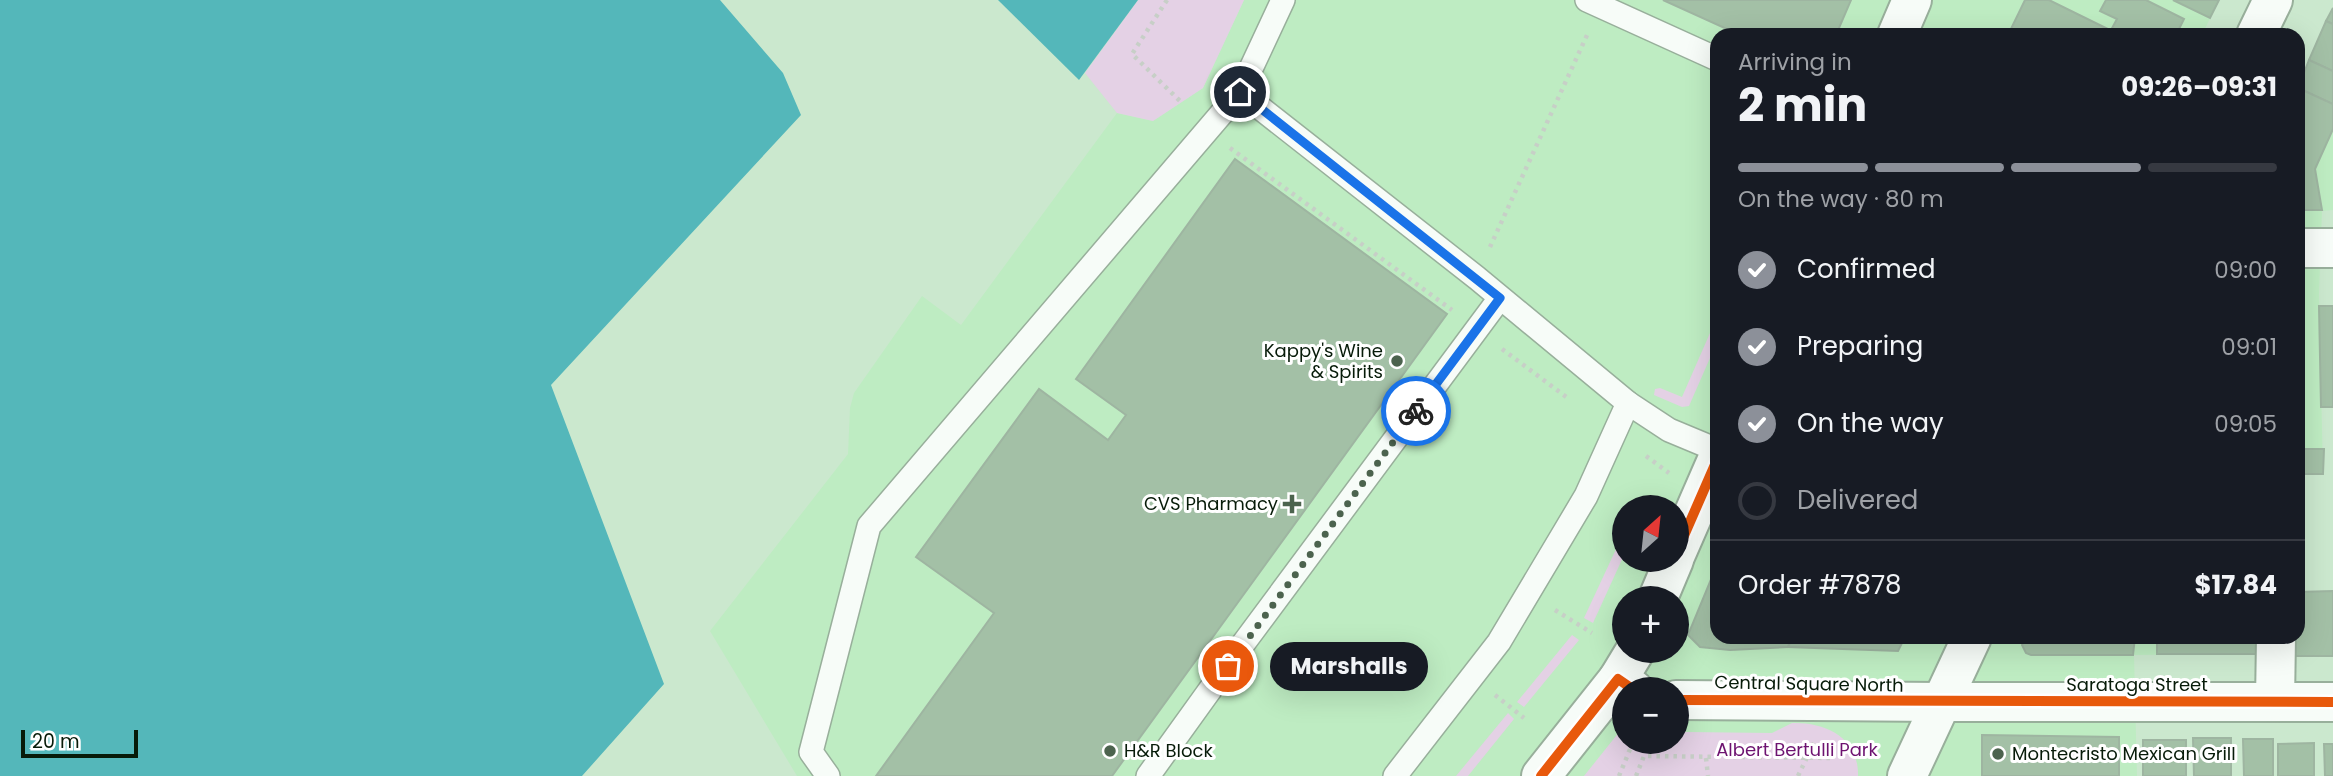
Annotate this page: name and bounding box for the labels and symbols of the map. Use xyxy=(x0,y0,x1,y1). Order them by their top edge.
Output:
pin xyxy=(1210,62,1270,122)
place label: Kappy's Wine & Spirits xyxy=(1264,338,1383,384)
marker: Kappy's Wine & Spirits xyxy=(1389,353,1405,369)
courier xyxy=(1381,376,1451,446)
place label: CVS Pharmacy xyxy=(1144,491,1278,516)
north arrow xyxy=(1612,495,1689,572)
marker: CVS Pharmacy xyxy=(1284,496,1300,512)
pin xyxy=(1198,636,1258,696)
callout: Marshalls xyxy=(1270,642,1428,690)
street label: Central Square North xyxy=(1714,669,1904,698)
street label: Saratoga Street xyxy=(2066,672,2208,697)
scale bar xyxy=(21,727,138,759)
park label: Albert Bertulli Park xyxy=(1716,737,1879,762)
place label: H&R Block xyxy=(1124,738,1213,763)
place label: Montecristo Mexican Grill xyxy=(2012,741,2236,766)
marker: H&R Block xyxy=(1102,743,1118,759)
marker: Montecristo Mexican Grill xyxy=(1990,746,2006,762)

